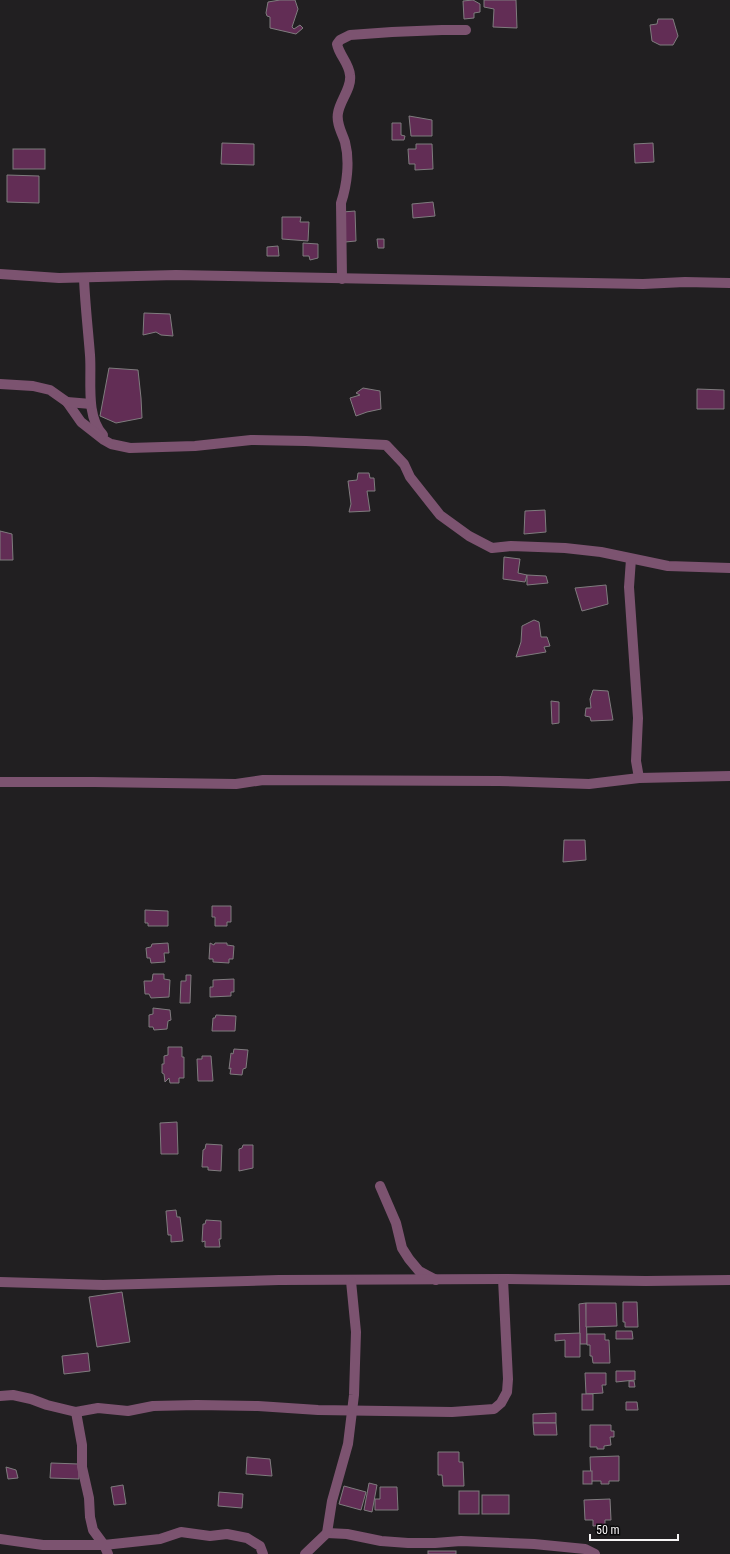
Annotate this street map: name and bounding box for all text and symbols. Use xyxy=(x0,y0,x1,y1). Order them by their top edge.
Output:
scale bar xyxy=(590,1516,678,1542)
text: 50 m xyxy=(596,1523,620,1537)

